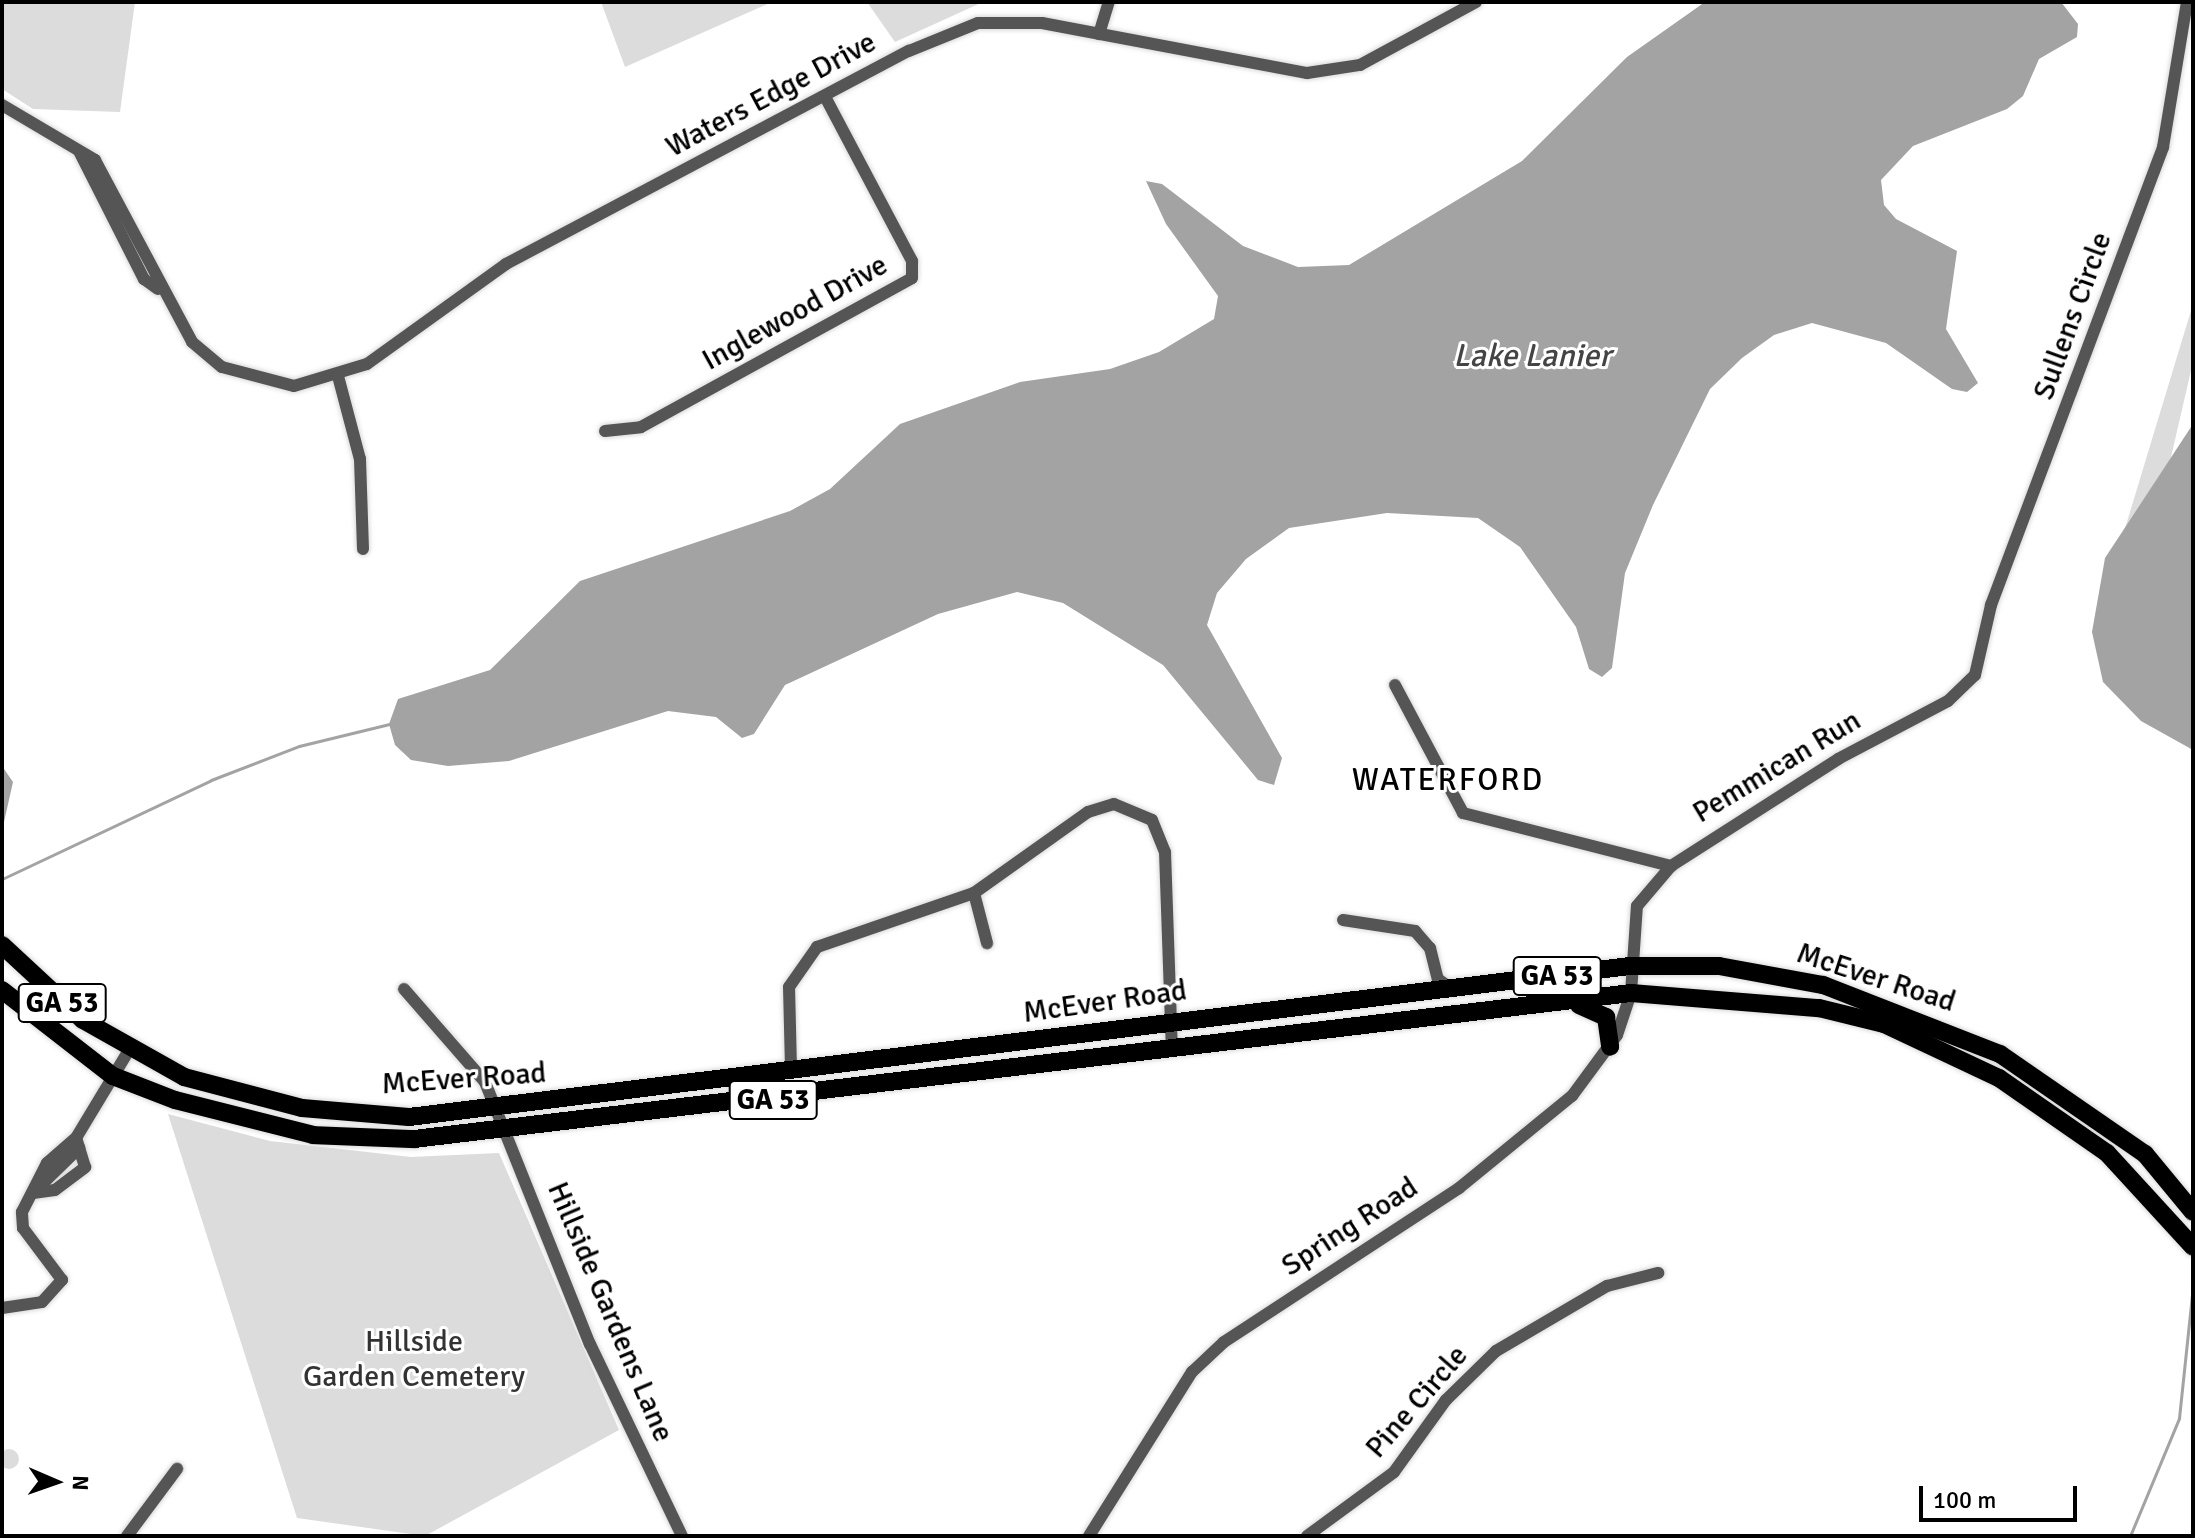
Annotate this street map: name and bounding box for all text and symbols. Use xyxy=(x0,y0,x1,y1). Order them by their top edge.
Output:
street label: Waters Edge Drive xyxy=(660,25,882,165)
street label: Sullens Circle xyxy=(2026,227,2120,405)
street label: Inglewood Drive xyxy=(696,247,894,379)
water label: Lake Lanier xyxy=(1453,337,1611,375)
street label: Pemmican Run xyxy=(1686,703,1868,831)
district label: WATERFORD xyxy=(1352,761,1544,799)
street label: McEver Road xyxy=(1792,935,1960,1021)
road number: GA 53 xyxy=(1511,952,1603,1000)
street label: McEver Road xyxy=(1021,973,1189,1031)
road number: GA 53 xyxy=(16,979,108,1027)
street label: McEver Road xyxy=(380,1055,548,1103)
road number: GA 53 xyxy=(727,1076,819,1124)
street label: Spring Road xyxy=(1275,1170,1425,1284)
street label: Hillside Gardens Lane xyxy=(539,1177,681,1447)
park label: Hillside Garden Cemetery xyxy=(303,1324,525,1394)
street label: Pine Circle xyxy=(1358,1338,1476,1466)
north arrow xyxy=(16,1442,96,1522)
scale bar xyxy=(1923,1470,2081,1520)
text: N xyxy=(67,1475,94,1491)
text: 100 m xyxy=(1933,1485,1996,1515)

